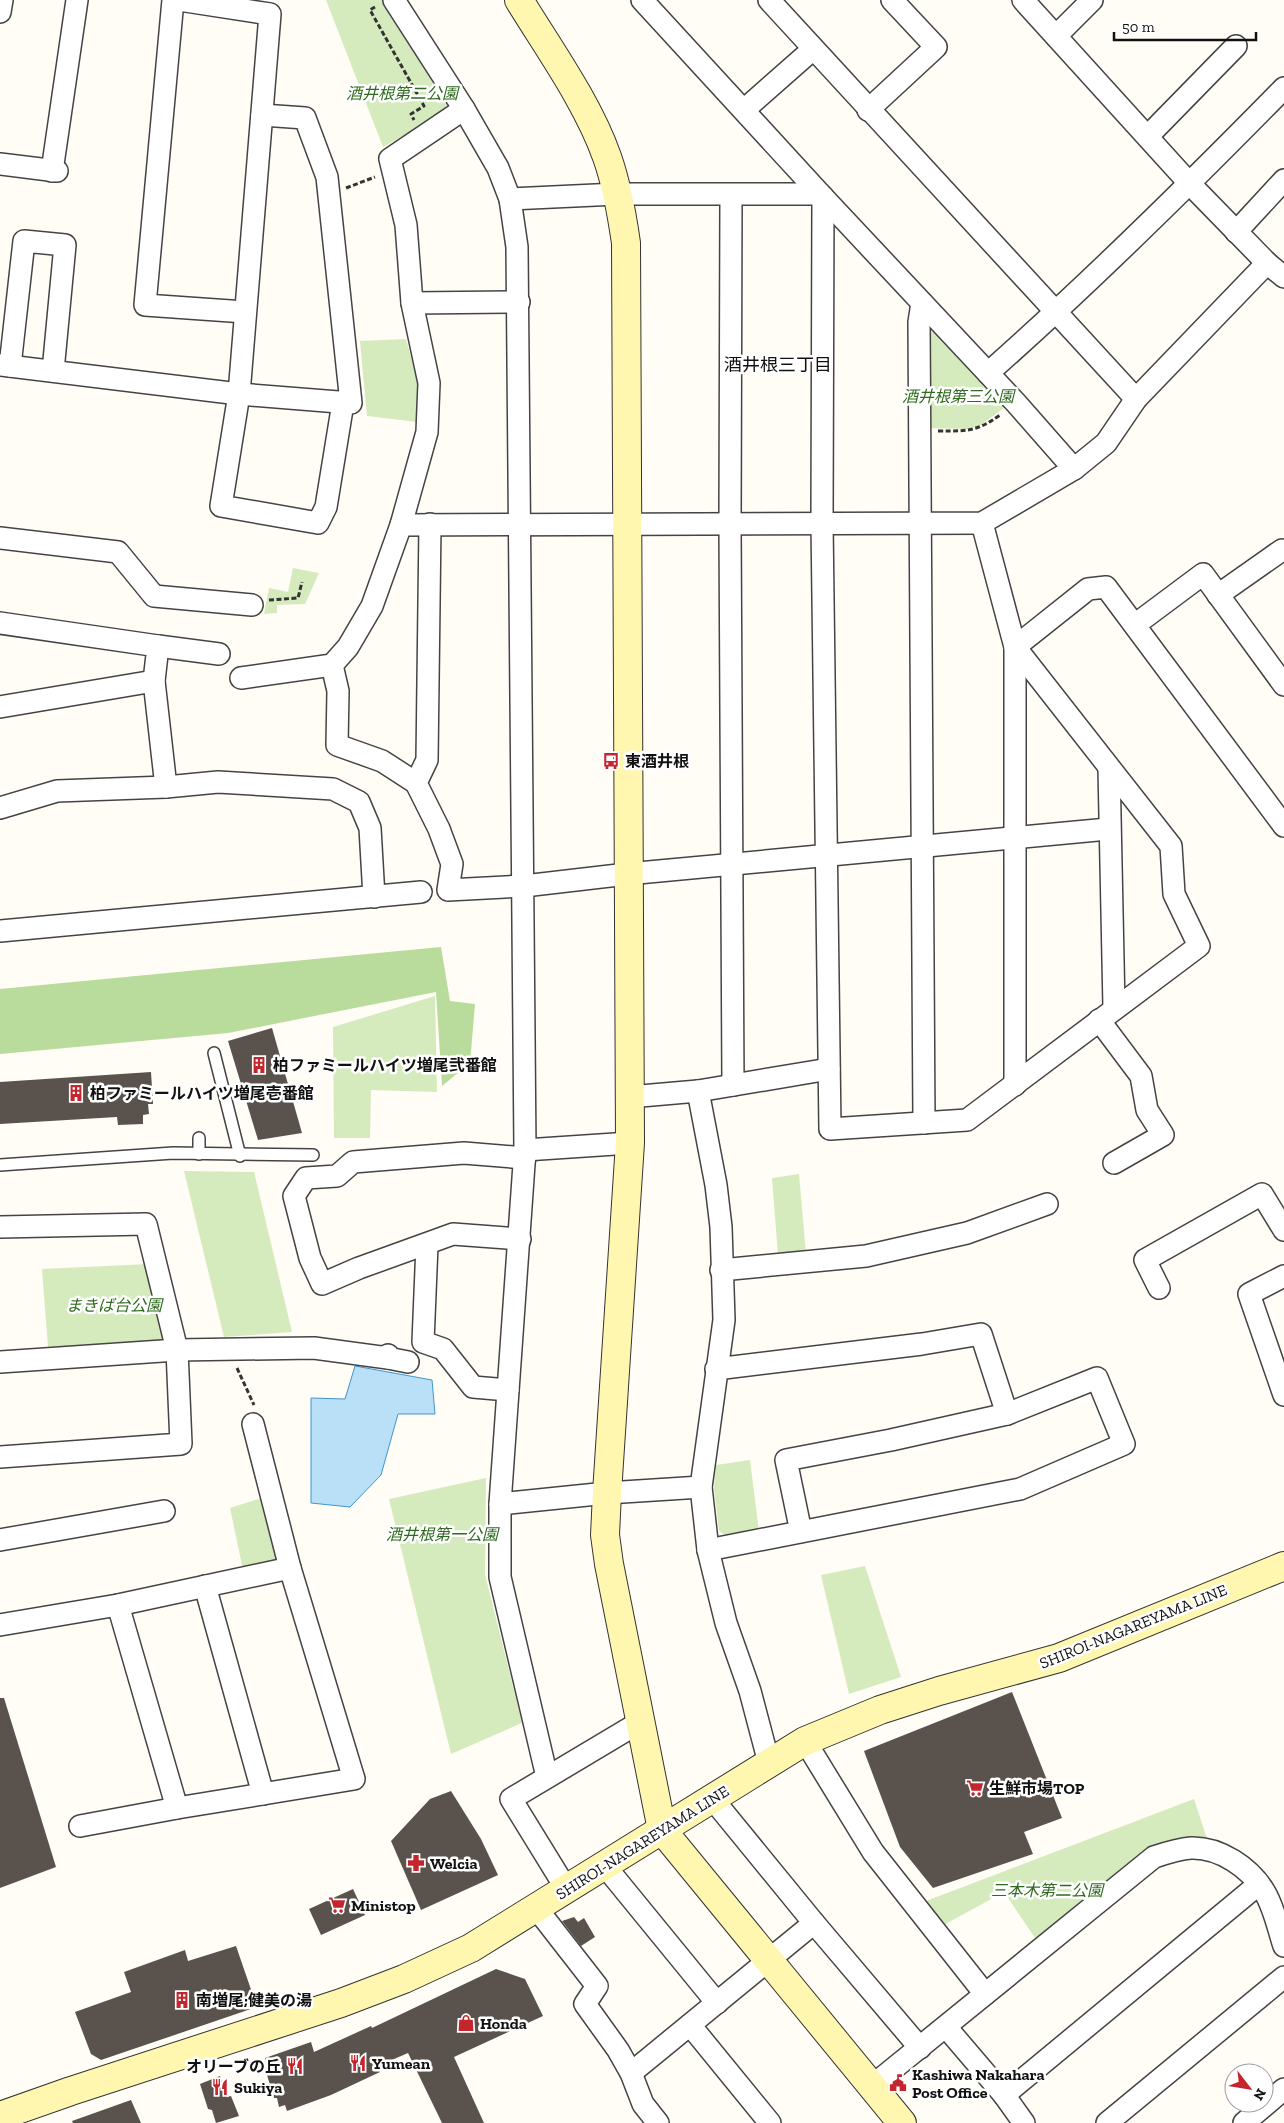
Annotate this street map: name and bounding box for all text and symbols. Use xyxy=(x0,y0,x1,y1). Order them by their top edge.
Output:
scale bar xyxy=(1114,10,1256,42)
text: 50 m xyxy=(1122,18,1155,36)
park label: 酒井根第二公園 xyxy=(346,84,460,103)
district label: 酒井根三丁目 xyxy=(724,354,832,376)
park label: 酒井根第三公園 xyxy=(902,387,1016,406)
bus stop icon: 東酒井根 xyxy=(601,751,621,771)
place label: 東酒井根 xyxy=(625,752,689,771)
building icon: 柏ファミールハイツ増尾弐番館 xyxy=(249,1055,269,1075)
place label: 柏ファミールハイツ増尾弐番館 xyxy=(273,1056,497,1075)
building icon: 柏ファミールハイツ増尾壱番館 xyxy=(66,1083,86,1103)
place label: 柏ファミールハイツ増尾壱番館 xyxy=(90,1084,314,1103)
park label: まきば台公園 xyxy=(66,1296,164,1315)
park label: 酒井根第一公園 xyxy=(386,1525,500,1544)
street label: SHIROI-NAGAREYAMA LINE xyxy=(1037,1580,1230,1673)
supermarket icon: 生鮮市場TOP xyxy=(965,1778,985,1798)
place label: 生鮮市場TOP xyxy=(989,1779,1085,1798)
street label: SHIROI-NAGAREYAMA LINE xyxy=(552,1781,732,1904)
pharmacy icon: Welcia xyxy=(406,1853,426,1873)
place label: Welcia xyxy=(430,1854,478,1873)
park label: 三本木第二公園 xyxy=(991,1881,1105,1900)
supermarket icon: Ministop xyxy=(327,1895,347,1915)
place label: Ministop xyxy=(351,1896,416,1915)
building icon: 南増尾;健美の湯 xyxy=(172,1990,192,2010)
place label: 南増尾;健美の湯 xyxy=(196,1991,312,2010)
shop icon: Honda xyxy=(456,2013,476,2033)
place label: Honda xyxy=(480,2014,527,2033)
restaurant icon: Yumean xyxy=(348,2053,368,2073)
place label: Yumean xyxy=(372,2054,431,2073)
restaurant icon: オリーブの丘 xyxy=(285,2056,305,2076)
place label: オリーブの丘 xyxy=(186,2057,281,2076)
north arrow xyxy=(1224,2063,1274,2113)
place label: Kashiwa Nakahara Post Office xyxy=(912,2065,1045,2102)
public building icon: Kashiwa Nakahara Post Office xyxy=(888,2073,908,2093)
restaurant icon: Sukiya xyxy=(210,2077,230,2097)
place label: Sukiya xyxy=(234,2078,282,2097)
text: N xyxy=(1250,2085,1270,2104)

